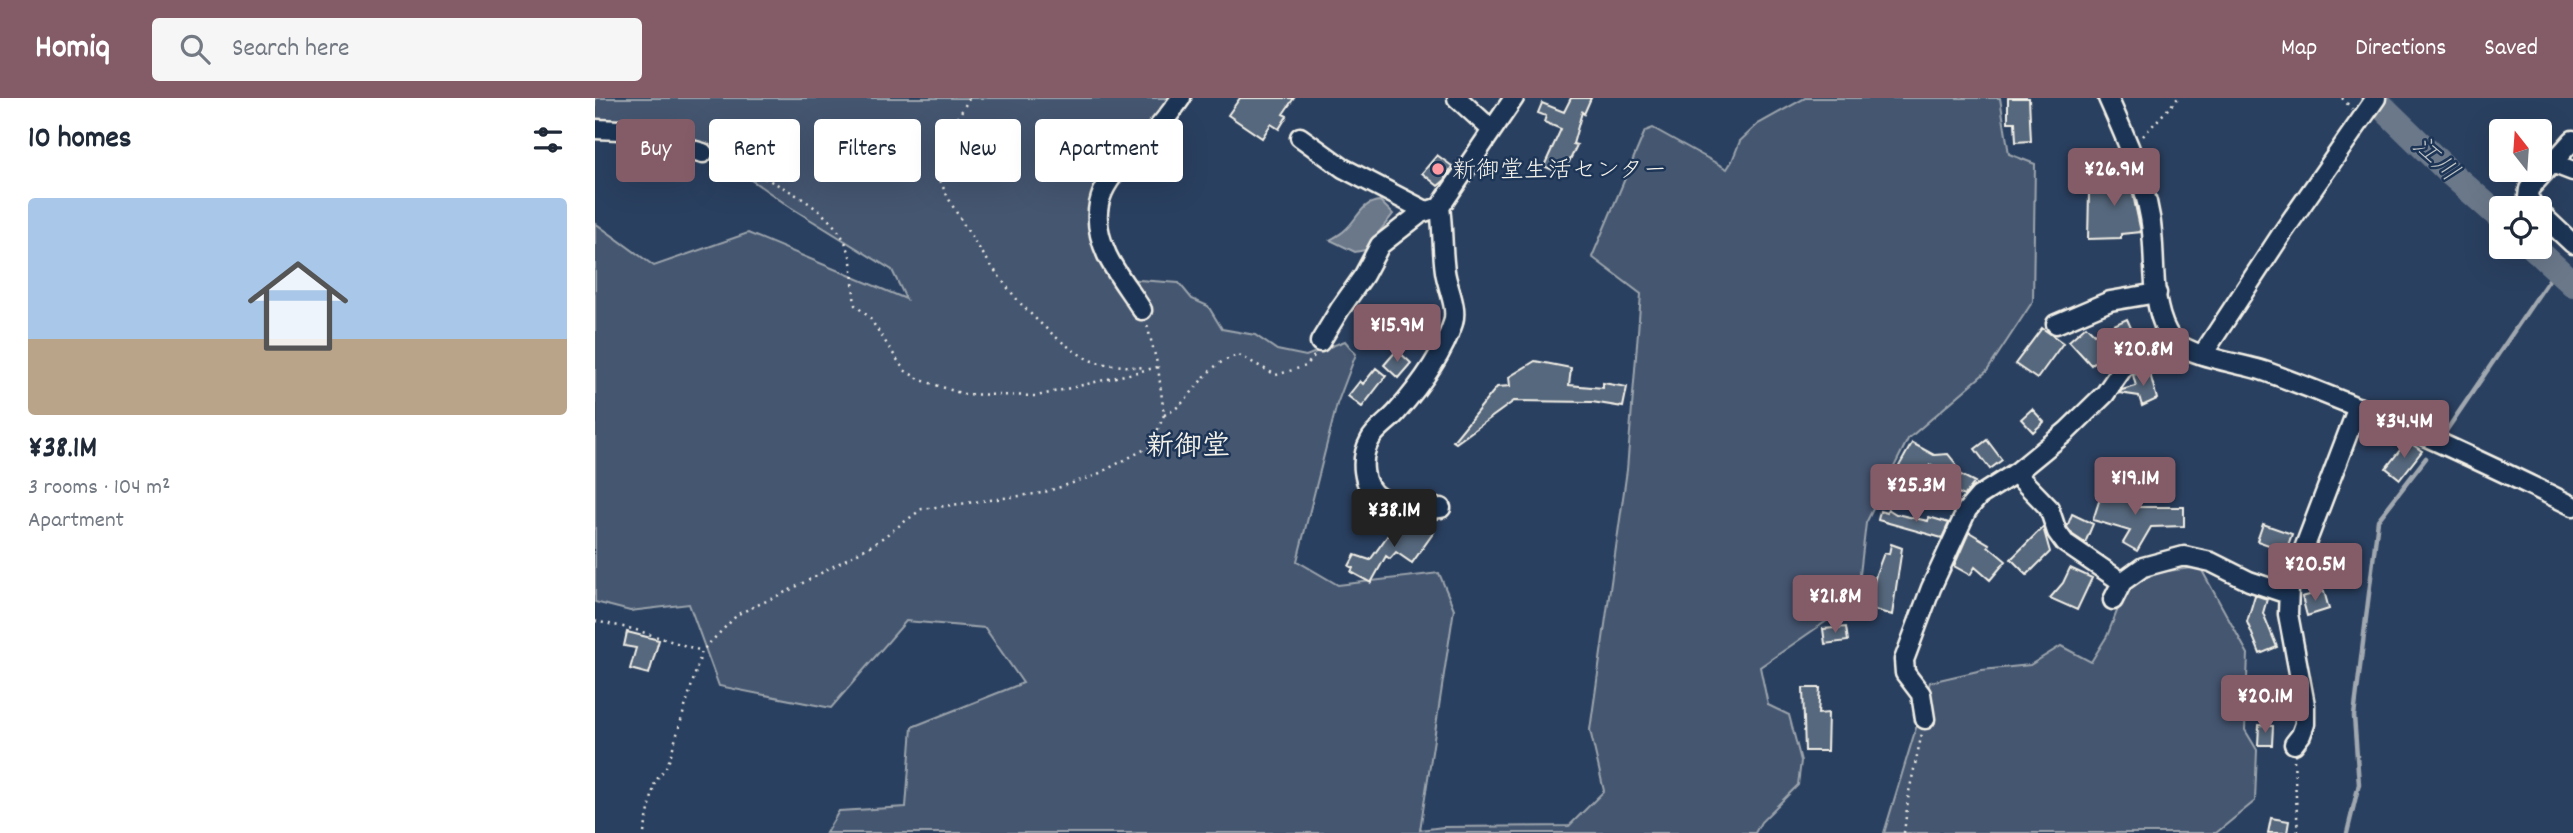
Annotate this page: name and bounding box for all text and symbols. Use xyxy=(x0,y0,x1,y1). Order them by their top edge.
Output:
search box xyxy=(152,18,642,81)
text: Homiq xyxy=(35,26,110,73)
icon: search xyxy=(176,30,214,68)
text: Search here xyxy=(232,31,349,68)
text: Map xyxy=(2281,32,2317,66)
text: Directions xyxy=(2355,32,2446,66)
text: Saved xyxy=(2484,32,2538,66)
text: 10 homes xyxy=(28,119,131,162)
chip: Buy xyxy=(616,119,695,182)
chip: Rent xyxy=(709,119,800,182)
chip: Filters xyxy=(814,119,921,182)
chip: New xyxy=(935,119,1021,182)
chip: Apartment xyxy=(1035,119,1183,182)
north arrow xyxy=(2489,119,2551,182)
map controls xyxy=(2489,119,2552,259)
icon: filters xyxy=(529,121,567,159)
water label: 江川 xyxy=(2403,129,2466,192)
pin: ¥26.9M xyxy=(2057,148,2171,208)
text: ¥26.9M xyxy=(2084,154,2144,187)
place label: 新御堂生活センター xyxy=(1452,155,1667,189)
marker: 新御堂生活センター xyxy=(1430,161,1446,177)
button: locate xyxy=(2489,196,2552,259)
icon: home xyxy=(235,243,361,369)
pin: ¥15.9M xyxy=(1340,304,1454,364)
text: ¥15.9M xyxy=(1370,310,1424,343)
pin: ¥20.8M xyxy=(2086,328,2200,388)
text: ¥20.8M xyxy=(2113,334,2173,367)
pin: ¥34.4M xyxy=(2347,400,2461,460)
text: ¥34.4M xyxy=(2375,406,2433,439)
text: ¥38.1M xyxy=(28,429,97,472)
district label: 新御堂 xyxy=(1146,429,1230,469)
pin: ¥19.1M xyxy=(2078,458,2192,517)
text: ¥19.1M xyxy=(2110,463,2160,496)
pin: ¥25.3M xyxy=(1859,464,1973,524)
text: ¥25.3M xyxy=(1886,470,1946,503)
text: 3 rooms · 104 m² xyxy=(28,472,170,505)
pin: ¥38.1M xyxy=(1337,490,1451,549)
text: ¥38.1M xyxy=(1368,495,1420,528)
text: Apartment xyxy=(28,505,124,538)
pin: ¥20.5M xyxy=(2258,544,2372,603)
text: ¥20.5M xyxy=(2284,549,2346,582)
pin: ¥21.8M xyxy=(1778,575,1892,635)
text: ¥21.8M xyxy=(1809,581,1861,614)
pin: ¥20.1M xyxy=(2208,676,2322,735)
text: ¥20.1M xyxy=(2237,681,2293,714)

